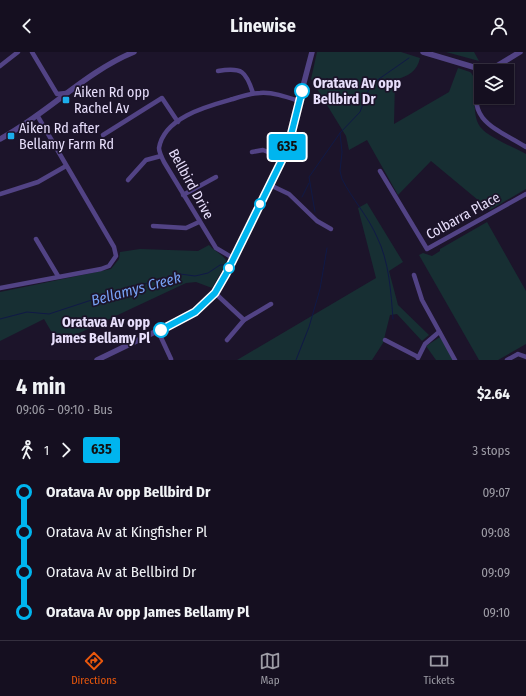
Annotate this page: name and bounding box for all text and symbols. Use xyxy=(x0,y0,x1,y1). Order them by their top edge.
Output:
icon: back xyxy=(16,15,38,37)
text: Linewise xyxy=(230,15,296,37)
icon: person xyxy=(488,15,510,37)
map controls xyxy=(474,64,514,104)
button: layers xyxy=(474,64,514,104)
place label: Oratava Av opp Bellbird Dr xyxy=(313,75,401,108)
marker: Oratava Av opp Bellbird Dr xyxy=(294,83,310,99)
place label: Aiken Rd opp Rachel Av xyxy=(74,84,149,117)
marker: Aiken Rd opp Rachel Av xyxy=(61,95,71,105)
place label: Aiken Rd after Bellamy Farm Rd xyxy=(19,120,114,153)
marker: Aiken Rd after Bellamy Farm Rd xyxy=(6,131,16,141)
line badge: 635 xyxy=(264,134,310,160)
text: 635 xyxy=(277,138,297,155)
street label: Bellbird Drive xyxy=(165,146,217,222)
street label: Colbarra Place xyxy=(423,189,503,243)
unlabelled marker xyxy=(254,198,266,210)
unlabelled marker xyxy=(223,262,235,274)
water label: Bellamys Creek xyxy=(89,268,183,310)
place label: Oratava Av opp James Bellamy Pl xyxy=(50,314,150,347)
marker: Oratava Av opp James Bellamy Pl xyxy=(153,322,169,338)
text: 4 min xyxy=(16,373,66,400)
text: $2.64 xyxy=(477,385,510,403)
text: 09:06 – 09:10 · Bus xyxy=(16,402,113,417)
icon: walk xyxy=(16,439,38,461)
icon: forward xyxy=(55,439,77,461)
text: 635 xyxy=(91,441,112,458)
text: 1 xyxy=(44,443,49,458)
text: 3 stops xyxy=(472,443,510,458)
text: Oratava Av opp Bellbird Dr xyxy=(46,483,210,501)
text: 09:07 xyxy=(482,485,510,500)
text: Oratava Av at Kingfisher Pl xyxy=(46,523,207,541)
text: 09:08 xyxy=(481,525,510,540)
text: Oratava Av at Bellbird Dr xyxy=(46,563,196,581)
text: 09:09 xyxy=(481,565,510,580)
text: Oratava Av opp James Bellamy Pl xyxy=(46,603,249,621)
text: 09:10 xyxy=(483,605,510,620)
tab: Directions xyxy=(71,650,117,687)
tab: Map xyxy=(259,650,281,687)
tab: Tickets xyxy=(423,650,455,687)

